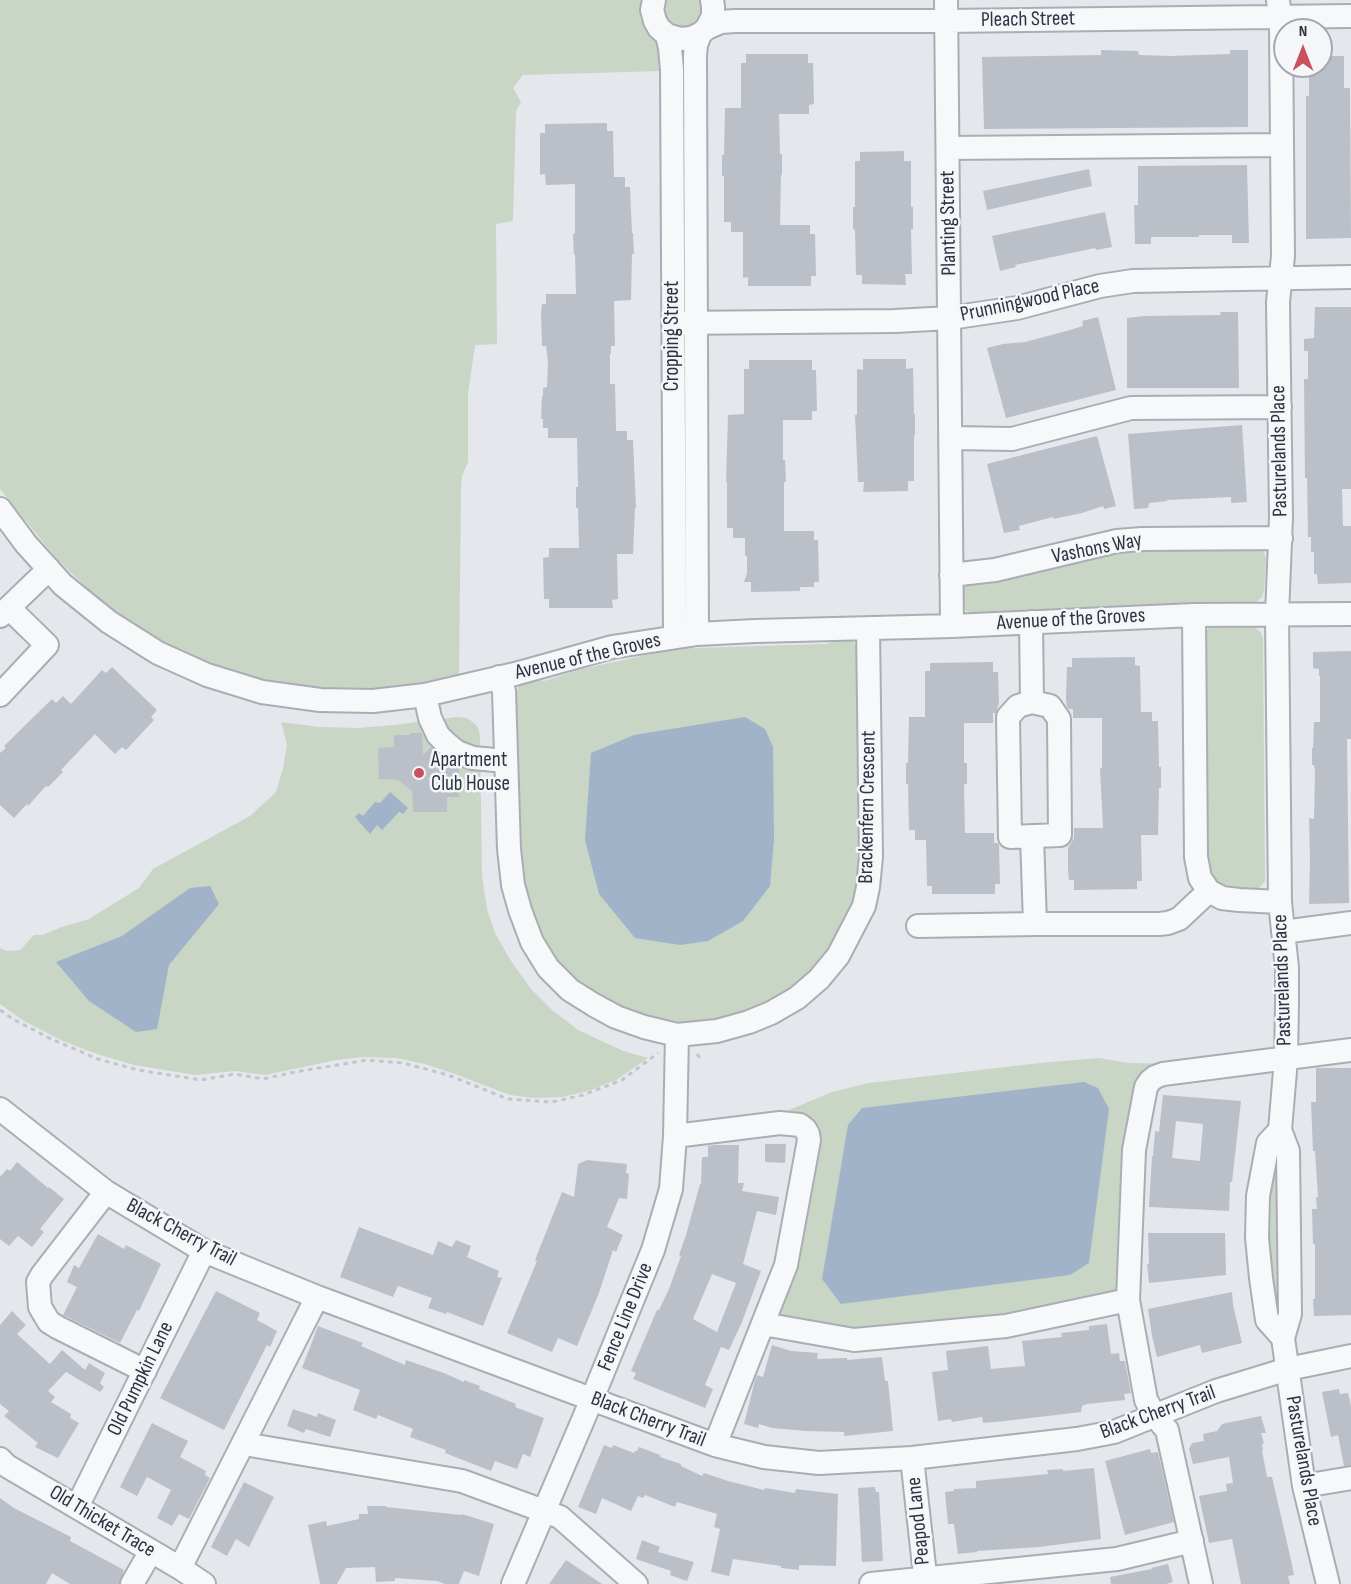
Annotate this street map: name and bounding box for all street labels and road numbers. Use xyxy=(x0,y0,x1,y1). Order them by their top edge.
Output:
street label: Pleach Street xyxy=(981,7,1075,33)
street label: Planting Street xyxy=(935,170,963,276)
street label: Prunningwood Place xyxy=(958,274,1102,328)
street label: Cropping Street xyxy=(660,281,686,391)
street label: Pasturelands Place xyxy=(1266,385,1294,517)
street label: Vashons Way xyxy=(1050,528,1144,570)
street label: Avenue of the Groves xyxy=(996,604,1146,636)
street label: Avenue of the Groves xyxy=(513,628,663,686)
street label: Brackenfern Crescent xyxy=(854,730,882,884)
street label: Pasturelands Place xyxy=(1268,914,1298,1046)
street label: Black Cherry Trail xyxy=(122,1193,240,1273)
street label: Fence Line Drive xyxy=(593,1259,659,1375)
street label: Old Pumpkin Lane xyxy=(103,1318,179,1440)
street label: Black Cherry Trail xyxy=(1097,1380,1219,1446)
street label: Black Cherry Trail xyxy=(587,1387,709,1453)
street label: Pasturelands Place xyxy=(1279,1394,1327,1528)
street label: Peapod Lane xyxy=(902,1476,936,1566)
street label: Old Thicket Trace xyxy=(44,1480,160,1564)

